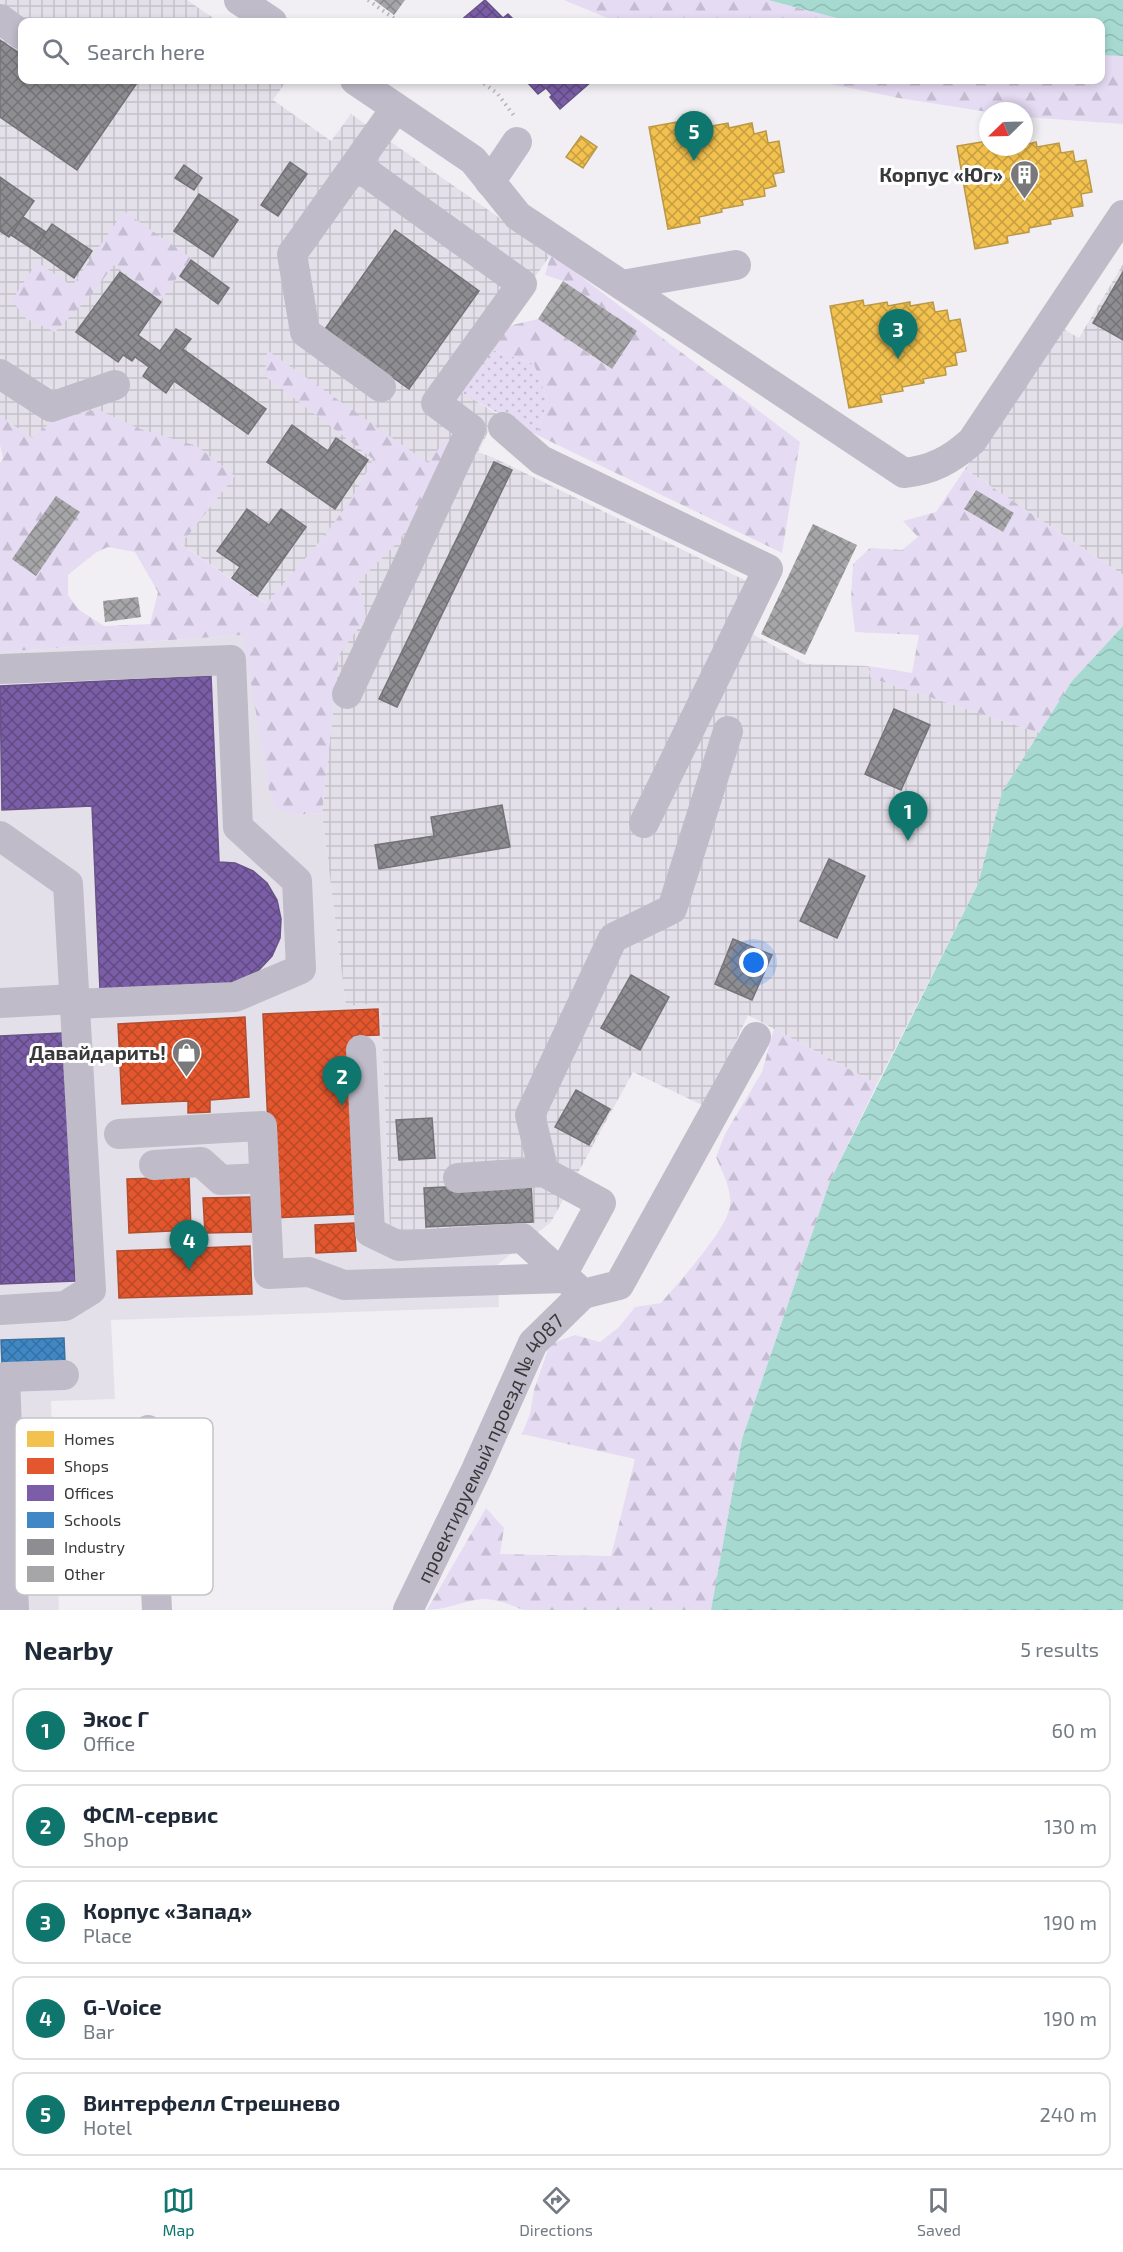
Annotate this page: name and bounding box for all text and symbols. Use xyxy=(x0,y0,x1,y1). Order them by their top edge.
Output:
search box xyxy=(18,18,1105,84)
icon: search xyxy=(39,35,72,68)
text: Search here xyxy=(87,38,205,64)
north arrow xyxy=(979,102,1033,156)
pin: 5 xyxy=(674,112,714,161)
building icon: Корпус «Юг» xyxy=(1008,158,1040,200)
place label: Корпус «Юг» xyxy=(879,162,1003,186)
pin: 3 xyxy=(878,310,918,359)
pin: 1 xyxy=(888,792,928,841)
your location xyxy=(739,948,768,977)
shop icon: Давайдарить! xyxy=(171,1036,203,1078)
place label: Давайдарить! xyxy=(29,1040,166,1064)
pin: 2 xyxy=(322,1056,362,1106)
pin: 4 xyxy=(170,1220,208,1270)
street label: проектируемый проезд № 4087 xyxy=(411,1308,568,1587)
legend xyxy=(15,1418,213,1595)
text: Homes xyxy=(64,1429,115,1448)
text: Shops xyxy=(64,1456,109,1475)
text: Offices xyxy=(64,1483,114,1502)
text: Schools xyxy=(64,1510,121,1529)
text: Industry xyxy=(64,1537,125,1556)
text: Other xyxy=(64,1564,106,1583)
text: Nearby xyxy=(24,1634,113,1665)
text: 5 results xyxy=(1020,1637,1099,1661)
text: Экос Г xyxy=(83,1705,149,1731)
text: 1 xyxy=(41,1718,50,1742)
text: 60 m xyxy=(1052,1718,1097,1742)
text: Office xyxy=(83,1731,135,1755)
text: ФСМ-сервис xyxy=(83,1801,218,1827)
text: 2 xyxy=(40,1814,51,1838)
text: 130 m xyxy=(1044,1814,1097,1838)
text: Shop xyxy=(83,1827,129,1851)
text: Корпус «Запад» xyxy=(83,1897,252,1923)
text: 3 xyxy=(40,1910,51,1934)
text: 190 m xyxy=(1044,1910,1097,1934)
text: Place xyxy=(83,1923,132,1947)
text: G-Voice xyxy=(83,1993,162,2019)
text: 4 xyxy=(39,2006,52,2030)
text: 190 m xyxy=(1044,2006,1097,2030)
text: Bar xyxy=(83,2019,114,2043)
text: Винтерфелл Стрешнево xyxy=(83,2089,340,2115)
text: 5 xyxy=(40,2102,51,2126)
text: 240 m xyxy=(1039,2102,1097,2126)
text: Hotel xyxy=(83,2115,132,2139)
tab: Map xyxy=(162,2184,195,2239)
tab: Directions xyxy=(519,2184,593,2239)
tab: Saved xyxy=(917,2184,961,2239)

